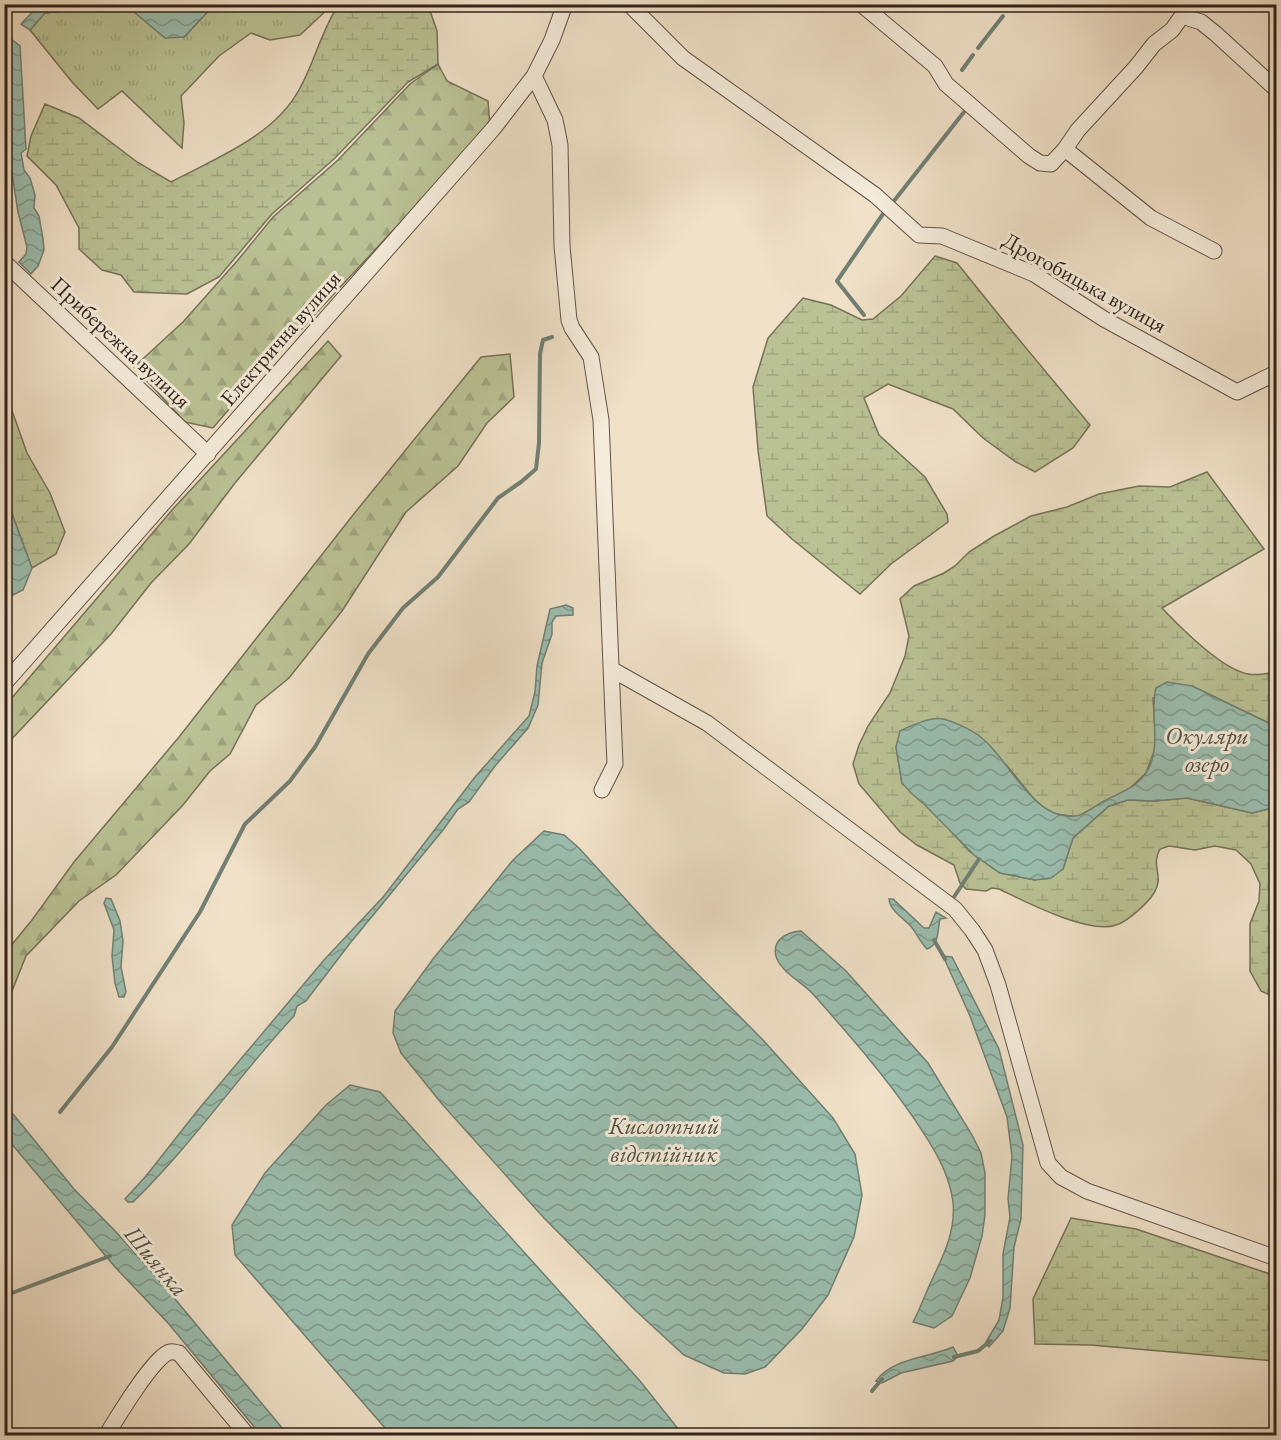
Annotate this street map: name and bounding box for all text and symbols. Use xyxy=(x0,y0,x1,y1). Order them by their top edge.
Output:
street label: Дрогобицька вулиця xyxy=(998,225,1172,340)
street label: Електрична вулиця xyxy=(214,265,347,412)
street label: Прибережна вулиця xyxy=(44,270,197,415)
water label: Окуляри озеро xyxy=(1165,720,1249,779)
water label: Кислотний відстійник xyxy=(607,1110,720,1169)
water label: Шиянка xyxy=(117,1218,195,1303)

